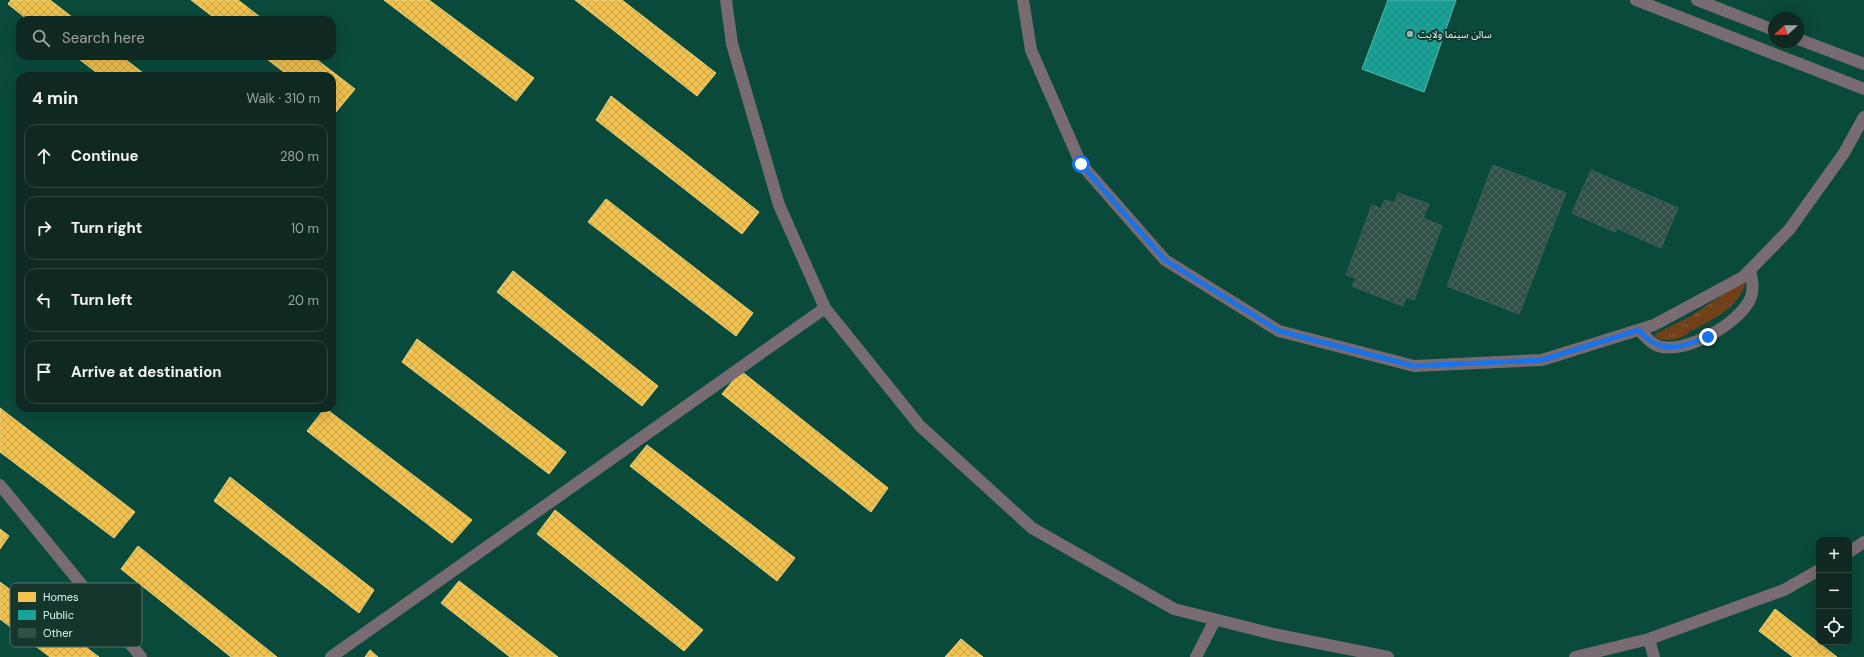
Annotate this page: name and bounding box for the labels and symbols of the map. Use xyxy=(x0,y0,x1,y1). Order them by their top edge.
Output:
north arrow xyxy=(1768,12,1804,48)
place label: سالن سینما ولایت xyxy=(1418,28,1492,41)
marker: سالن سینما ولایت xyxy=(1405,29,1415,39)
route start xyxy=(1072,155,1090,173)
route end xyxy=(1699,328,1717,346)
legend xyxy=(10,583,142,647)
text: Homes xyxy=(43,590,79,604)
text: Public xyxy=(43,608,74,622)
text: Other xyxy=(43,626,72,640)

